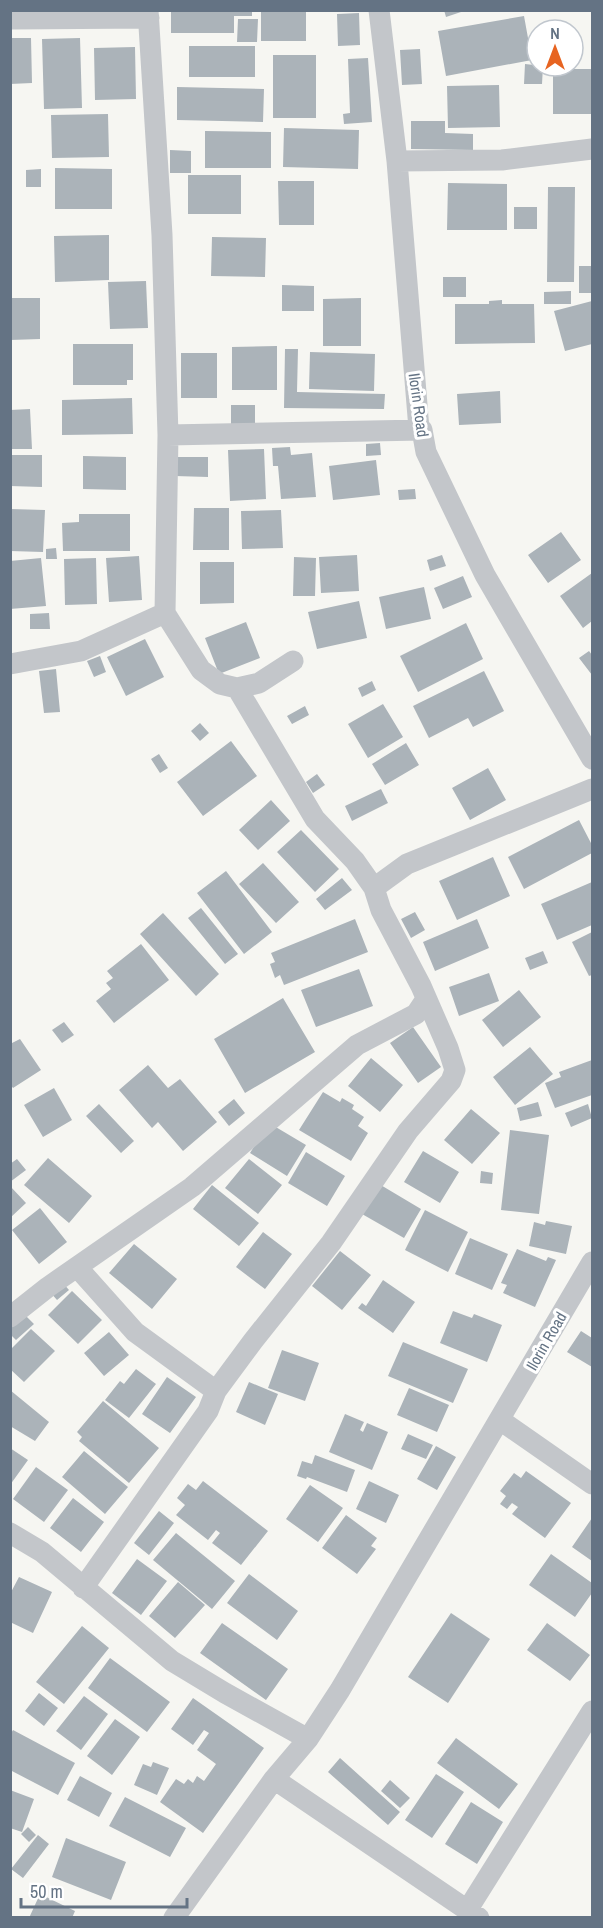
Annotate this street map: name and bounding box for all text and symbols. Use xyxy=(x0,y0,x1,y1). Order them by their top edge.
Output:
north arrow xyxy=(525,18,585,78)
text: N xyxy=(550,22,560,44)
street label: Ilorin Road xyxy=(404,372,434,438)
street label: Ilorin Road xyxy=(520,1308,572,1374)
scale bar xyxy=(21,1871,188,1909)
text: 50 m xyxy=(30,1879,63,1904)

